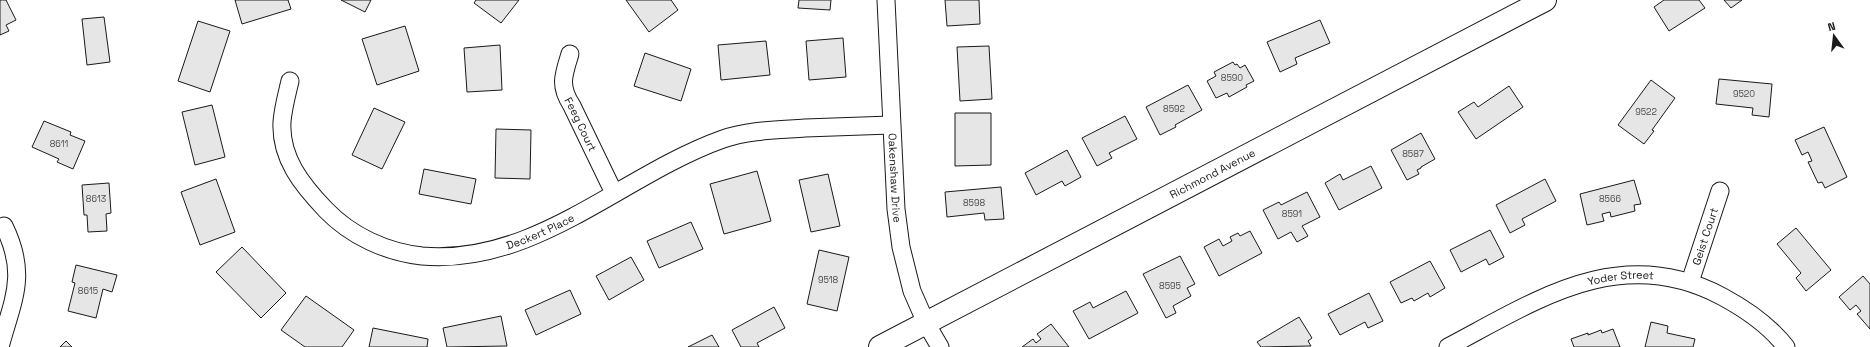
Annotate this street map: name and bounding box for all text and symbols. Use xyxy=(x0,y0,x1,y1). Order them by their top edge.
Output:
north arrow xyxy=(1814,16,1854,56)
text: N xyxy=(1826,19,1837,34)
house number: 8590 xyxy=(1221,72,1243,84)
house number: 9520 xyxy=(1733,88,1755,100)
street label: Feeg Court xyxy=(561,95,600,154)
house number: 8592 xyxy=(1163,103,1185,115)
house number: 9522 xyxy=(1635,106,1657,118)
street label: Oakenshaw Drive xyxy=(885,133,905,223)
house number: 8611 xyxy=(50,138,69,150)
street label: Richmond Avenue xyxy=(1167,145,1258,202)
house number: 8587 xyxy=(1402,148,1424,160)
house number: 8613 xyxy=(86,193,106,205)
house number: 8566 xyxy=(1599,193,1621,205)
house number: 8598 xyxy=(963,197,985,209)
street label: Geist Court xyxy=(1689,206,1721,267)
house number: 8591 xyxy=(1282,208,1302,220)
street label: Deckert Place xyxy=(504,210,577,252)
street label: Yoder Street xyxy=(1586,268,1654,288)
house number: 9518 xyxy=(818,274,838,286)
house number: 8595 xyxy=(1159,280,1181,292)
house number: 8615 xyxy=(78,285,98,297)

